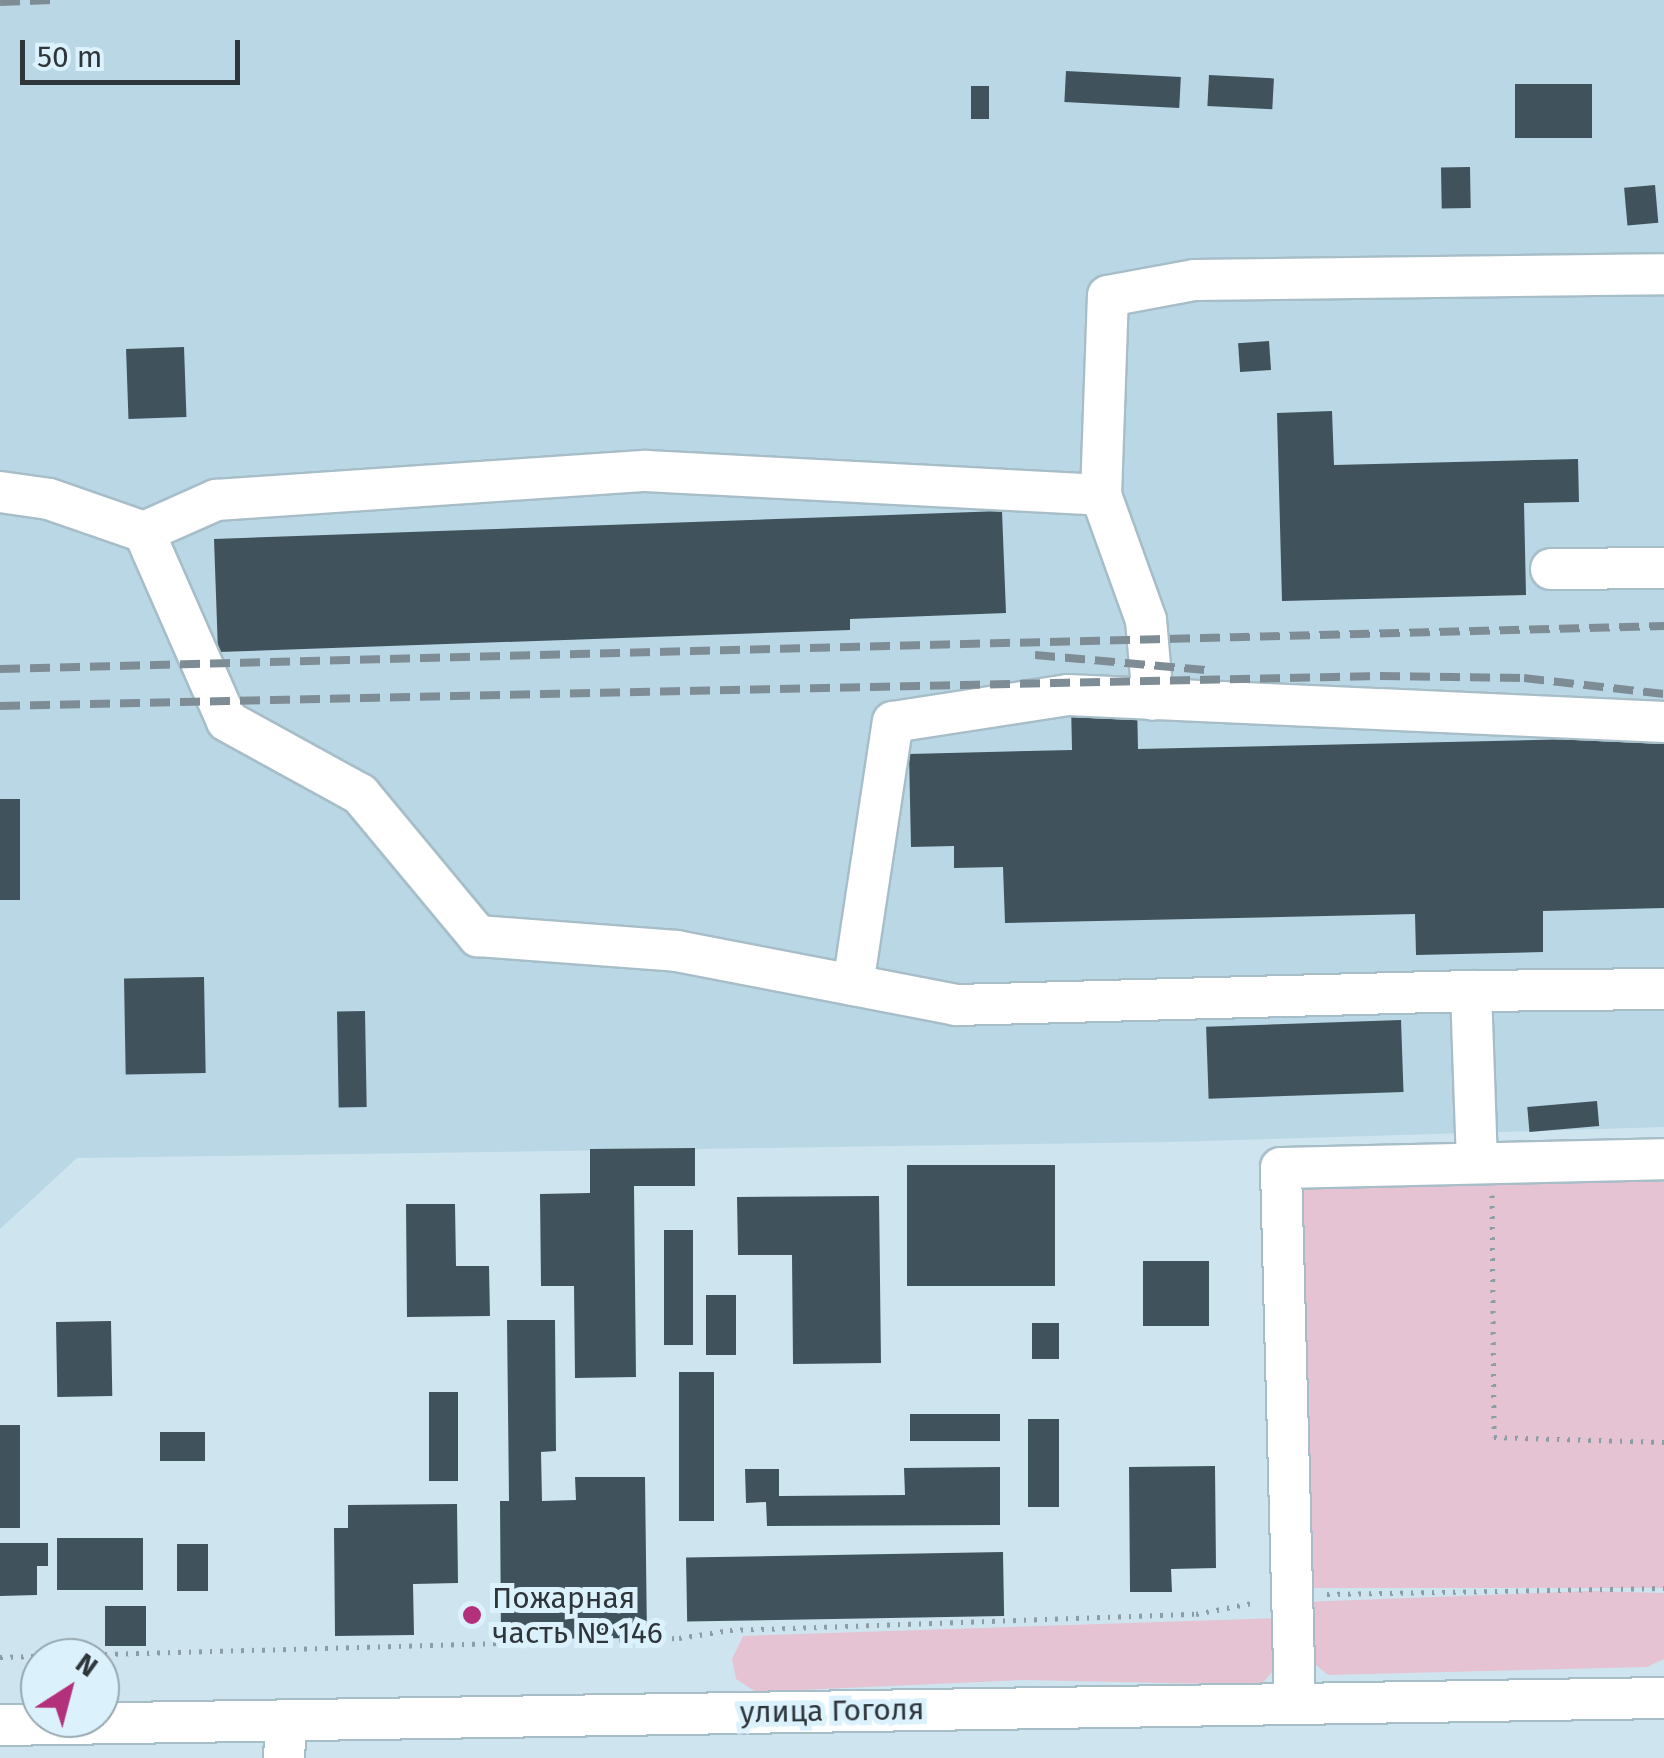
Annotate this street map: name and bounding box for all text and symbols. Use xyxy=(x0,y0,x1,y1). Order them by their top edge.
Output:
scale bar xyxy=(25,20,245,82)
text: 50 m xyxy=(37,39,102,75)
place label: Пожарная часть № 146 xyxy=(492,1580,663,1650)
marker: Пожарная часть № 146 xyxy=(461,1604,483,1626)
north arrow xyxy=(20,1638,120,1738)
text: N xyxy=(70,1646,104,1684)
street label: улица Гоголя xyxy=(739,1691,925,1731)

